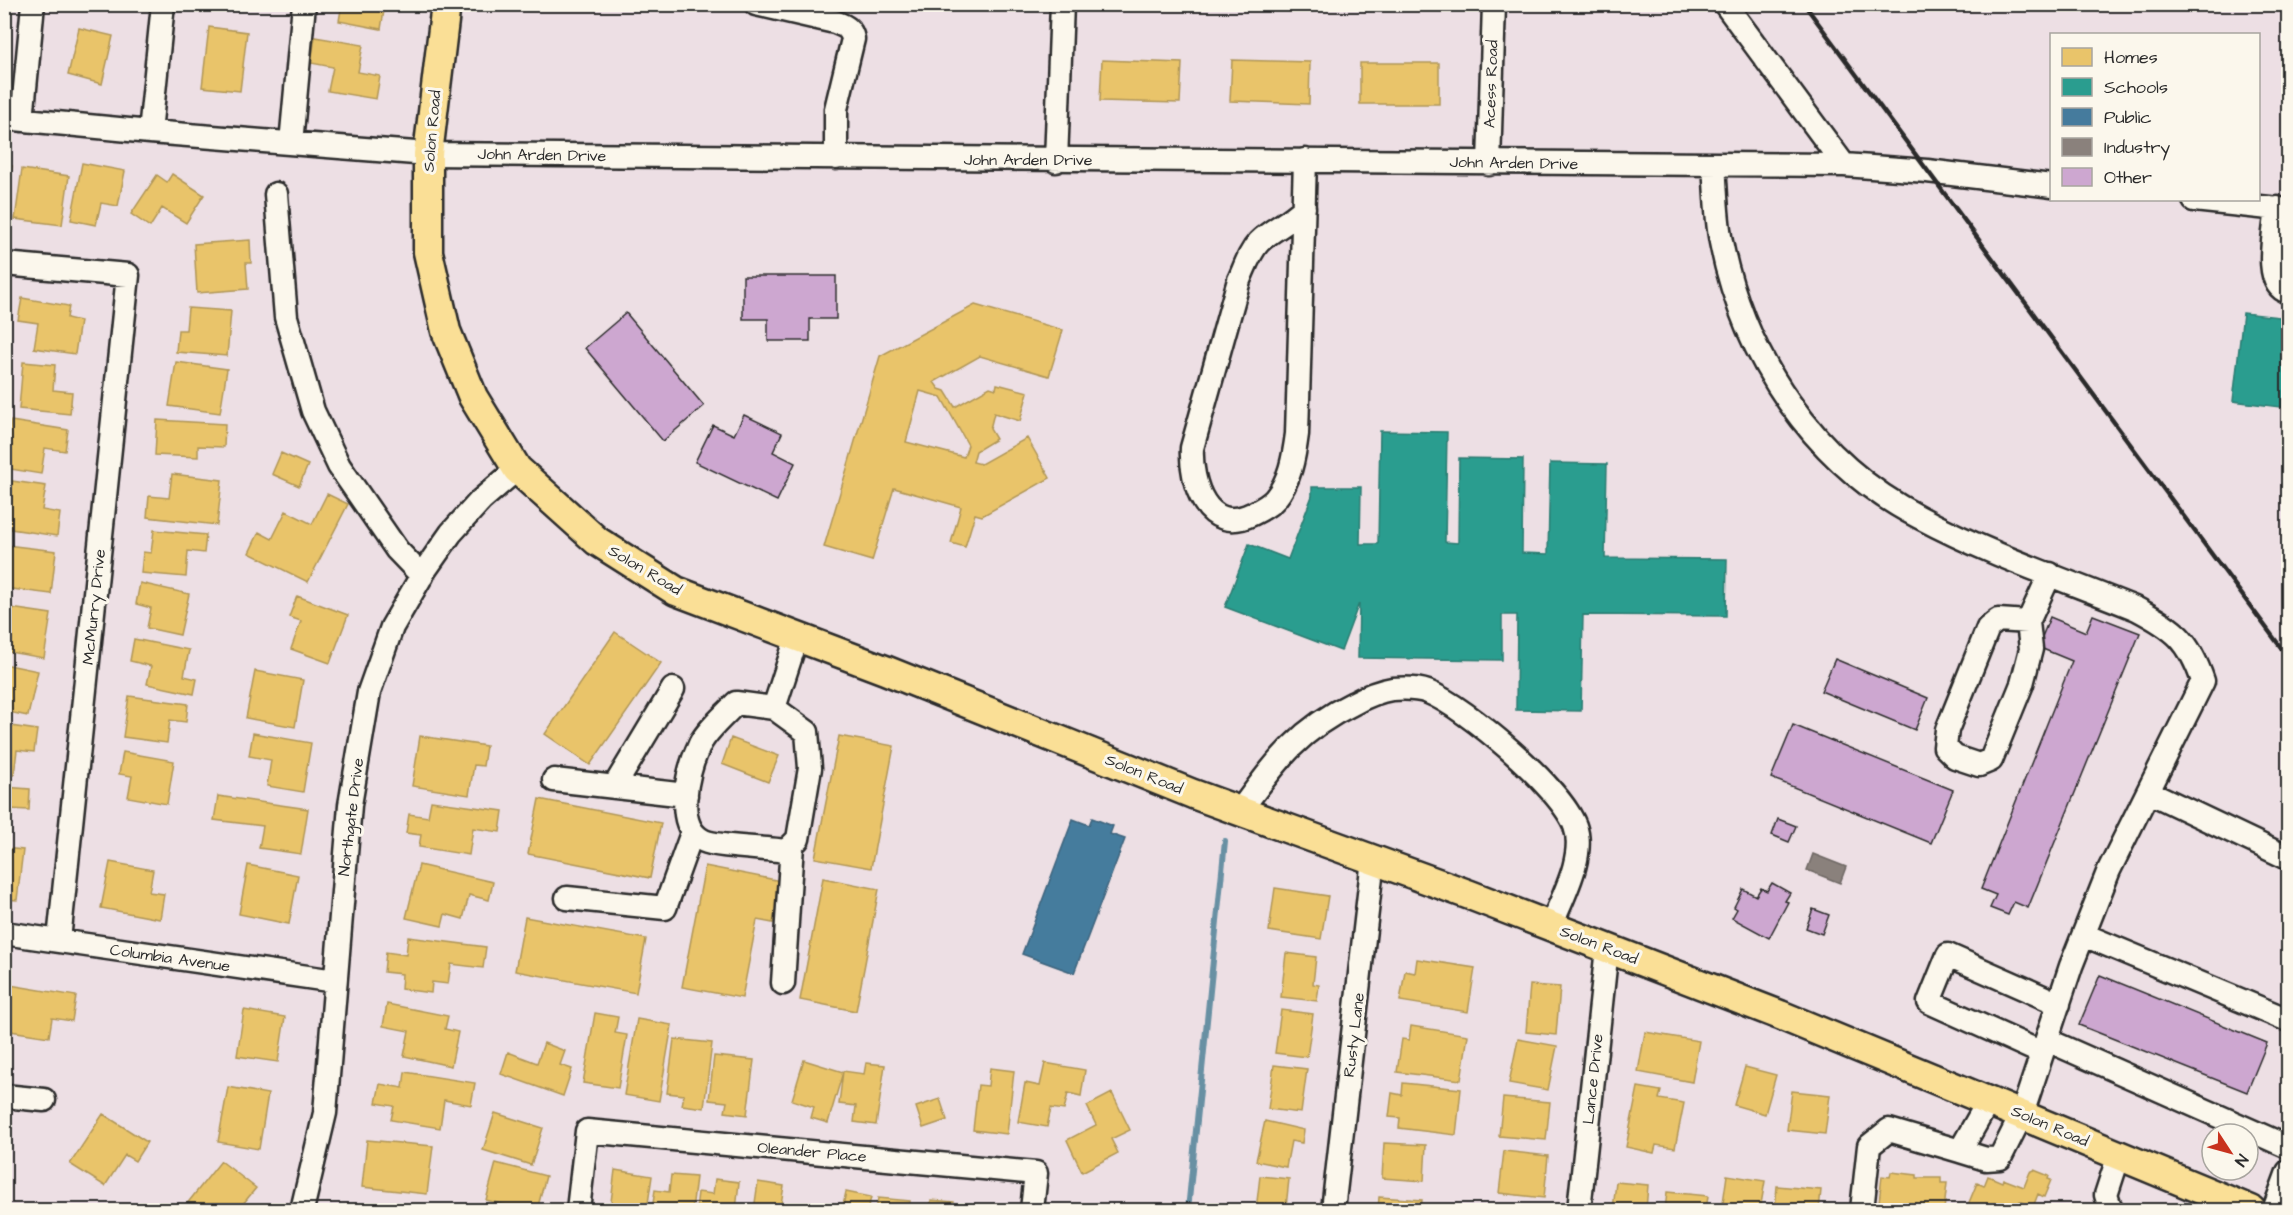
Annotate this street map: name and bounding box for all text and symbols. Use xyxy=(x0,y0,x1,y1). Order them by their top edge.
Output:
legend xyxy=(2050,33,2260,201)
street label: Acess Road xyxy=(1478,40,1504,128)
text: Homes xyxy=(2104,45,2158,70)
text: Schools xyxy=(2104,75,2168,100)
street label: Solon Road xyxy=(417,89,447,173)
text: Public xyxy=(2104,105,2152,130)
text: Industry xyxy=(2104,135,2170,161)
street label: John Arden Drive xyxy=(477,143,607,167)
street label: John Arden Drive xyxy=(964,149,1093,171)
street label: John Arden Drive xyxy=(1449,151,1579,175)
text: Other xyxy=(2104,165,2152,190)
street label: Solon Road xyxy=(604,539,686,601)
street label: McMurry Drive xyxy=(77,548,112,666)
street label: Solon Road xyxy=(1102,748,1186,800)
street label: Northgate Drive xyxy=(333,756,370,877)
street label: Solon Road xyxy=(1557,920,1641,970)
street label: Columbia Avenue xyxy=(108,939,232,977)
street label: Rusty Lane xyxy=(1338,991,1371,1079)
street label: Lance Drive xyxy=(1577,1032,1609,1125)
street label: Solon Road xyxy=(2008,1100,2092,1152)
north arrow xyxy=(2200,1122,2260,1182)
street label: Oleander Place xyxy=(756,1136,868,1168)
text: N xyxy=(2229,1150,2253,1171)

